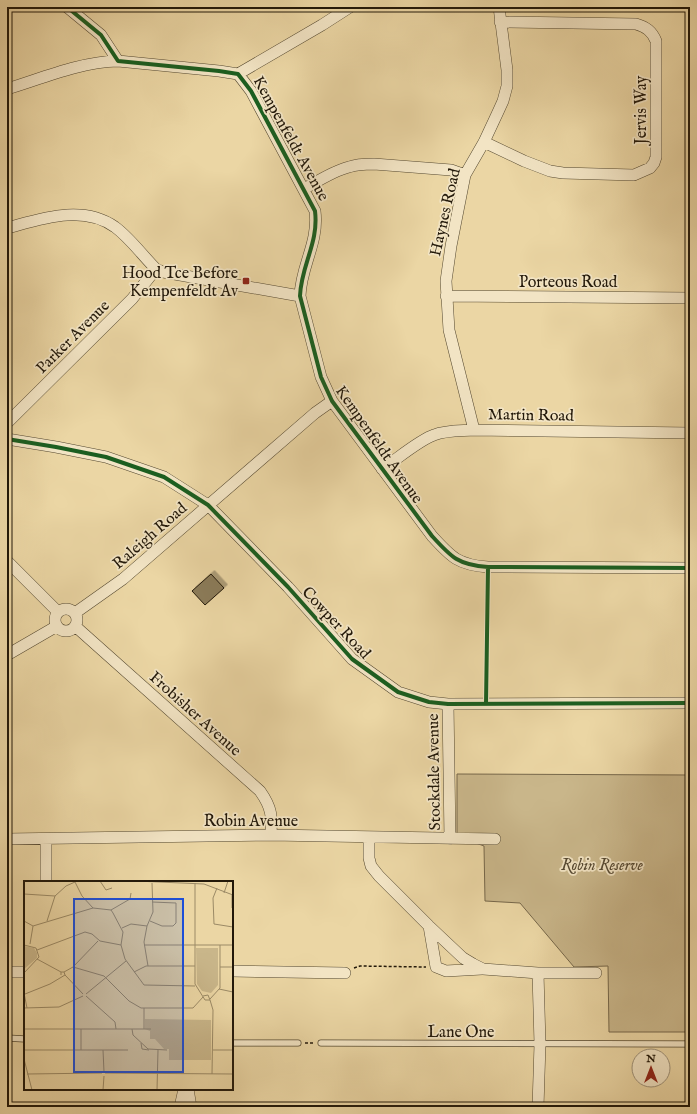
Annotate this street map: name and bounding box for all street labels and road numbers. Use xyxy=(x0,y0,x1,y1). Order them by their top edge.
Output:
street label: Kempenfeldt Avenue xyxy=(248,73,333,205)
street label: Jervis Way xyxy=(632,76,652,146)
street label: Haynes Road xyxy=(426,166,466,258)
street label: Porteous Road xyxy=(519,273,618,293)
street label: Parker Avenue xyxy=(32,296,114,378)
street label: Kempenfeldt Avenue xyxy=(330,382,427,508)
street label: Martin Road xyxy=(488,405,574,427)
street label: Raleigh Road xyxy=(109,499,192,574)
street label: Cowper Road xyxy=(297,583,375,664)
street label: Frobisher Avenue xyxy=(145,668,245,761)
street label: Stockdale Avenue xyxy=(424,713,446,831)
street label: Robin Avenue xyxy=(204,812,298,832)
street label: Lane One xyxy=(428,1023,494,1043)

